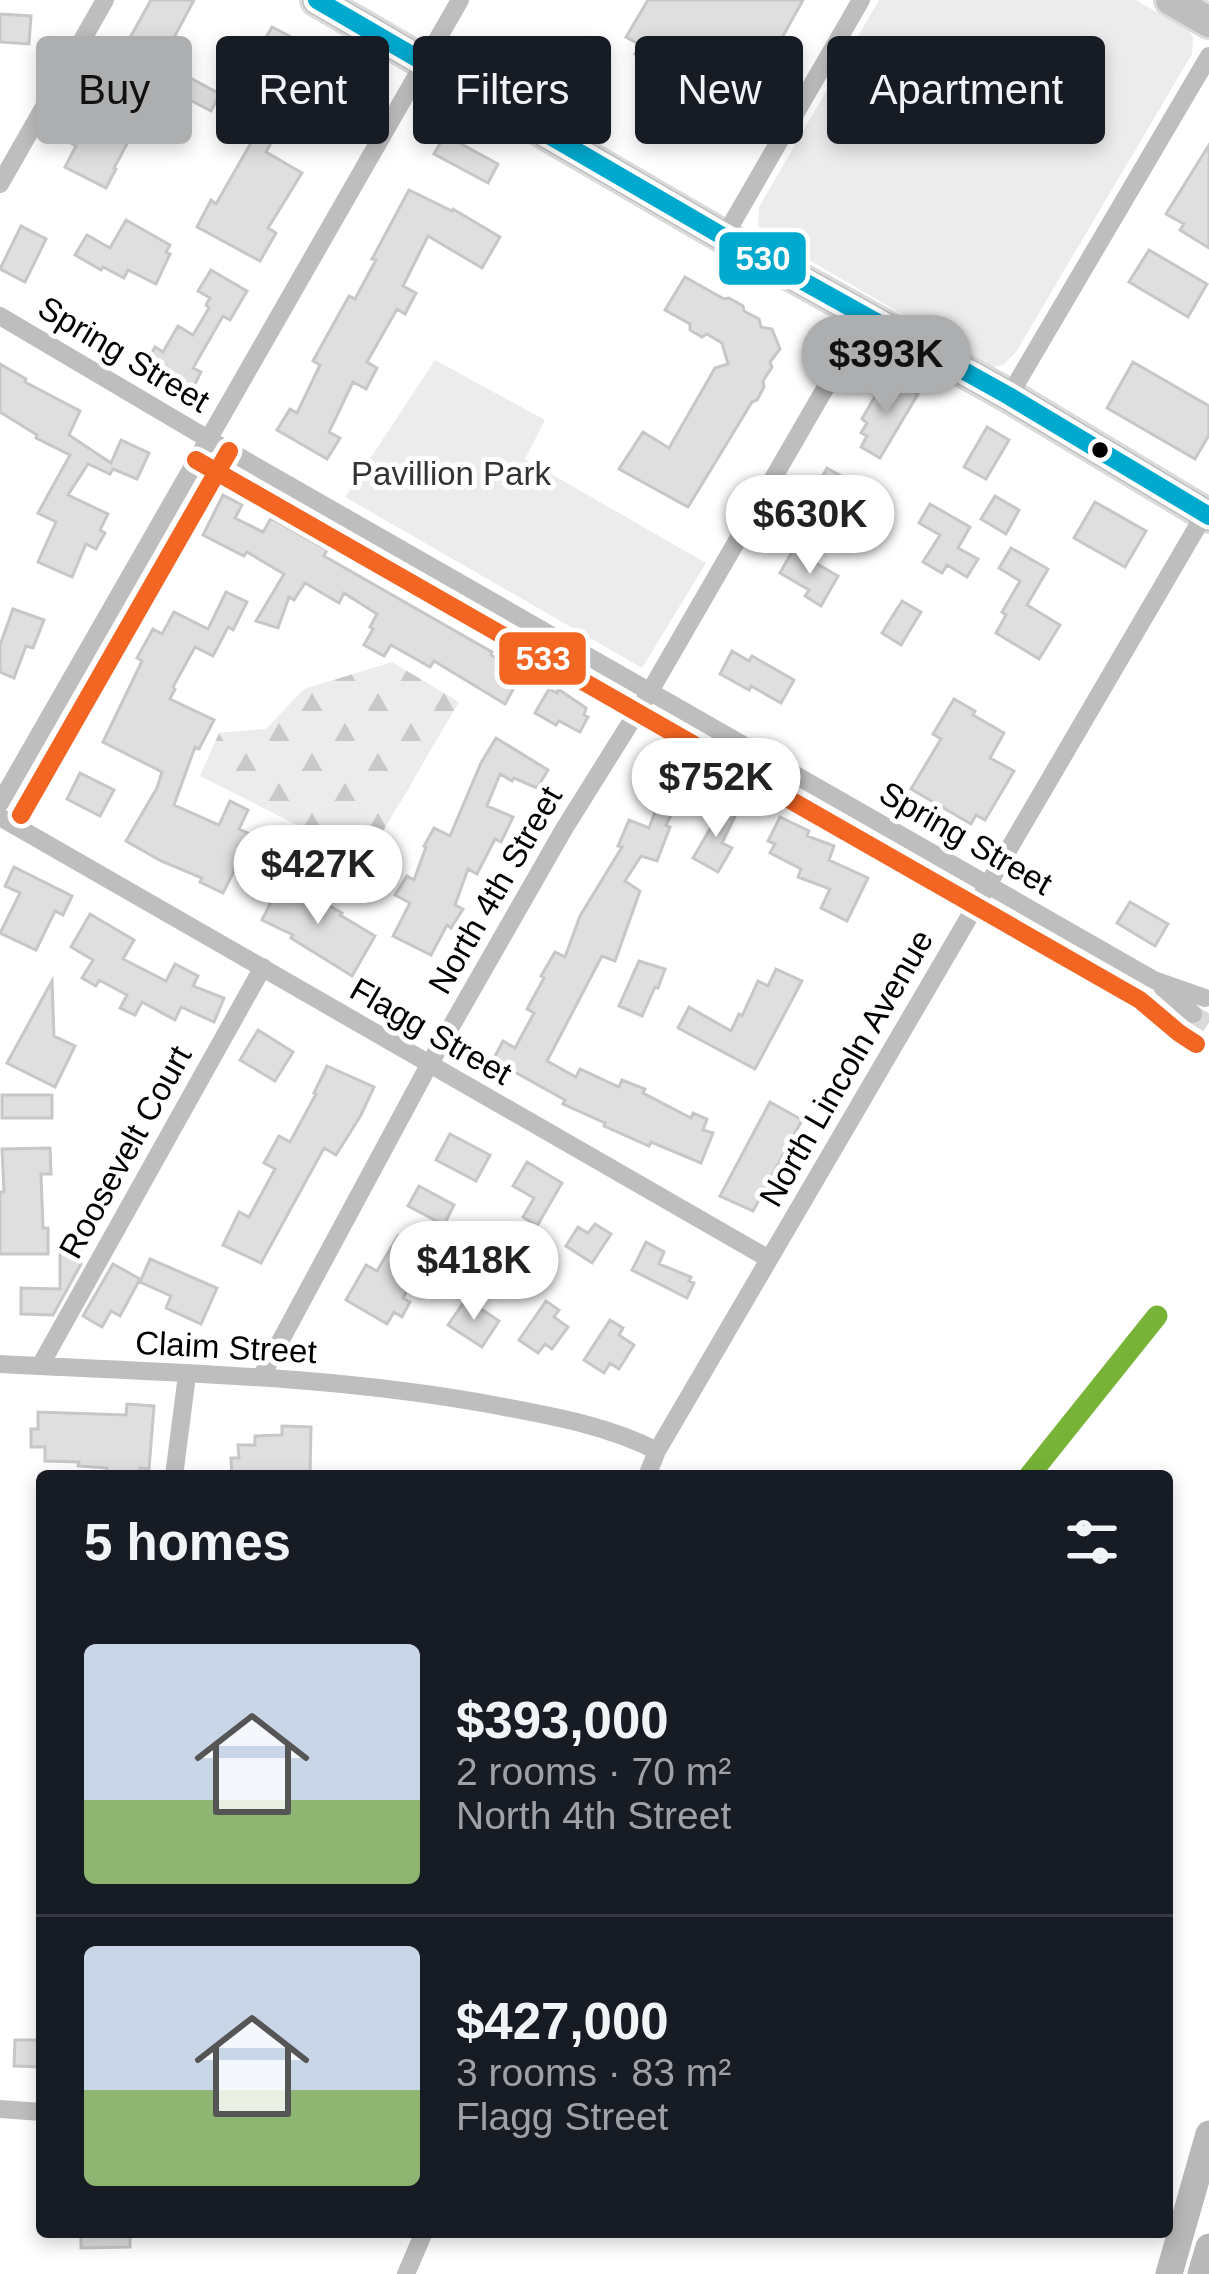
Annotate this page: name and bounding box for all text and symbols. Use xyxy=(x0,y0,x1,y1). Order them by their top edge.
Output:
chip: Buy xyxy=(36,36,192,144)
chip: Rent xyxy=(216,36,389,144)
chip: Filters xyxy=(413,36,611,144)
chip: New xyxy=(635,36,803,144)
chip: Apartment xyxy=(827,36,1105,144)
line badge: 530 xyxy=(717,230,808,287)
text: 530 xyxy=(735,240,791,277)
street label: Spring Street xyxy=(32,289,216,419)
pin: $393K xyxy=(802,315,970,417)
text: $393K xyxy=(829,332,943,375)
unlabelled marker xyxy=(1089,439,1111,461)
park label: Pavillion Park xyxy=(351,455,551,492)
pin: $630K xyxy=(726,475,894,577)
text: $630K xyxy=(753,492,867,535)
line badge: 533 xyxy=(497,630,588,687)
text: 533 xyxy=(515,640,571,677)
pin: $752K xyxy=(632,738,800,840)
text: $752K xyxy=(659,755,773,798)
street label: Spring Street xyxy=(873,774,1059,902)
street label: North 4th Street xyxy=(421,780,569,1000)
pin: $427K xyxy=(234,825,402,927)
text: $427K xyxy=(261,842,375,885)
street label: North Lincoln Avenue xyxy=(752,923,940,1213)
street label: Flagg Street xyxy=(344,970,518,1092)
street label: Roosevelt Court xyxy=(51,1040,199,1264)
pin: $418K xyxy=(390,1221,558,1323)
text: $418K xyxy=(417,1238,531,1281)
street label: Claim Street xyxy=(134,1324,318,1370)
icon: filters xyxy=(1059,1509,1125,1575)
text: 5 homes xyxy=(84,1514,291,1571)
icon: home xyxy=(180,1692,324,1836)
text: $393,000 xyxy=(456,1692,669,1749)
text: 2 rooms · 70 m² xyxy=(456,1750,731,1793)
text: North 4th Street xyxy=(456,1794,731,1837)
text: $427,000 xyxy=(456,1993,669,2050)
icon: home xyxy=(180,1994,324,2138)
text: 3 rooms · 83 m² xyxy=(456,2051,731,2094)
text: Flagg Street xyxy=(456,2095,668,2138)

